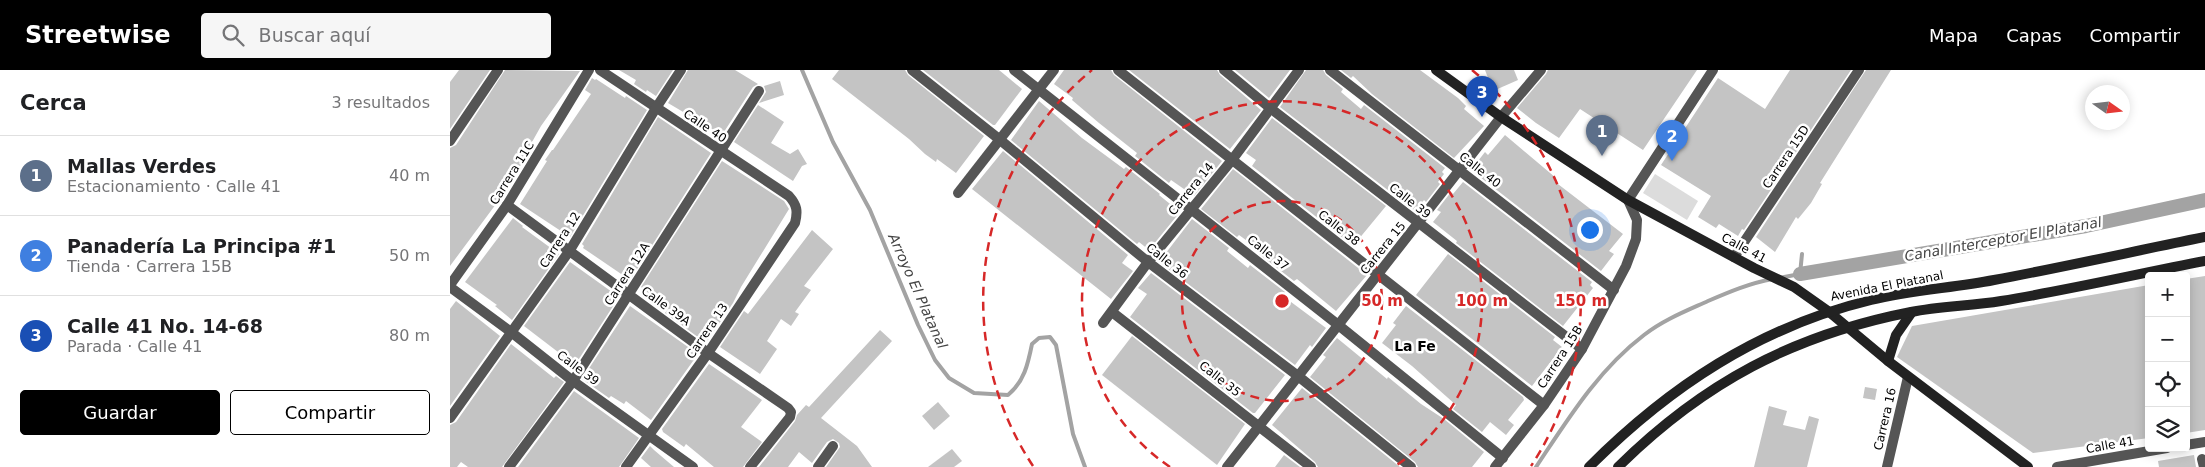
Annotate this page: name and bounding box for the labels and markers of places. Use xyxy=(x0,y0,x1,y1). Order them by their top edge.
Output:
pin: 3 xyxy=(1466,76,1498,117)
pin: 1 xyxy=(1586,115,1618,156)
pin: 2 xyxy=(1656,120,1688,161)
centre of rings xyxy=(1273,292,1291,310)

